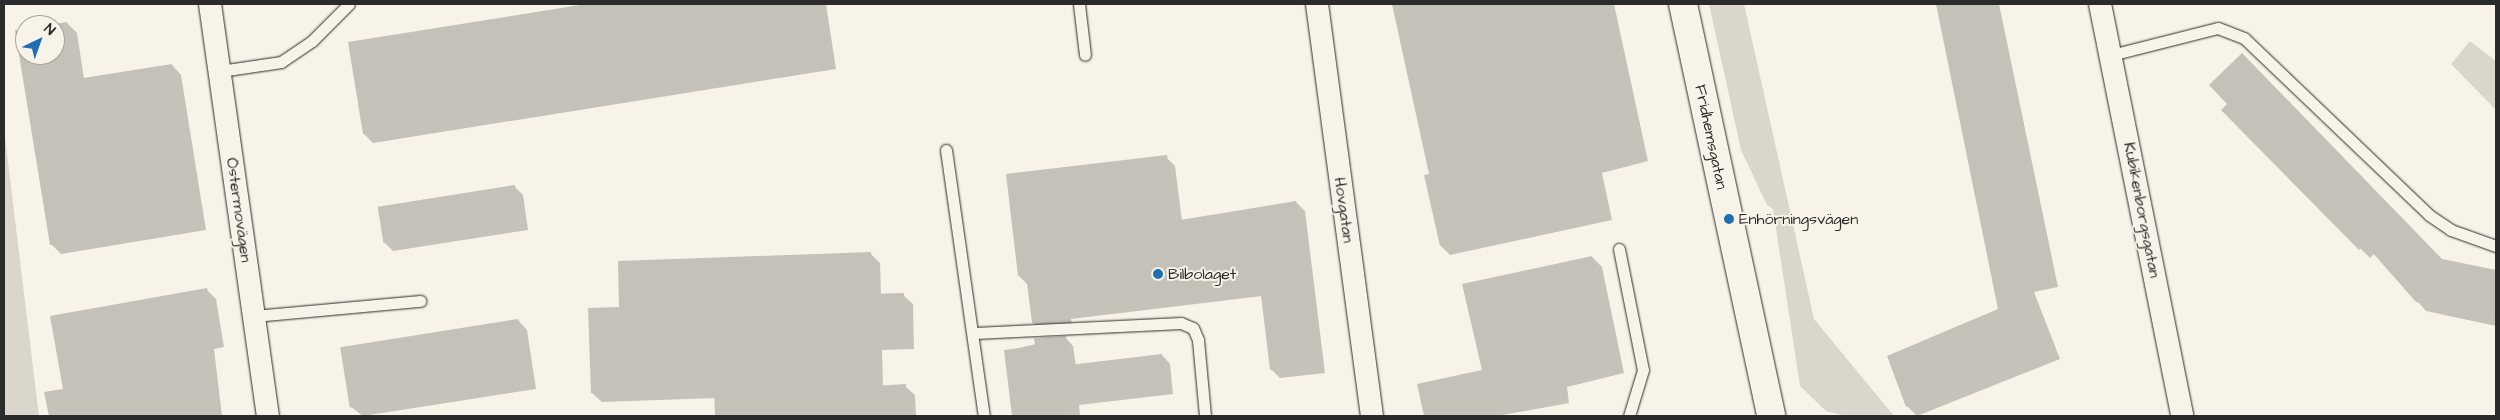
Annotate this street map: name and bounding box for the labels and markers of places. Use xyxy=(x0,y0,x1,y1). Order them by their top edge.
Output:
place label: Enhörningsvägen xyxy=(1739,209,1858,229)
marker: Enhörningsvägen xyxy=(1723,213,1735,225)
place label: Bilbolaget xyxy=(1168,264,1236,284)
marker: Bilbolaget xyxy=(1152,268,1164,280)

